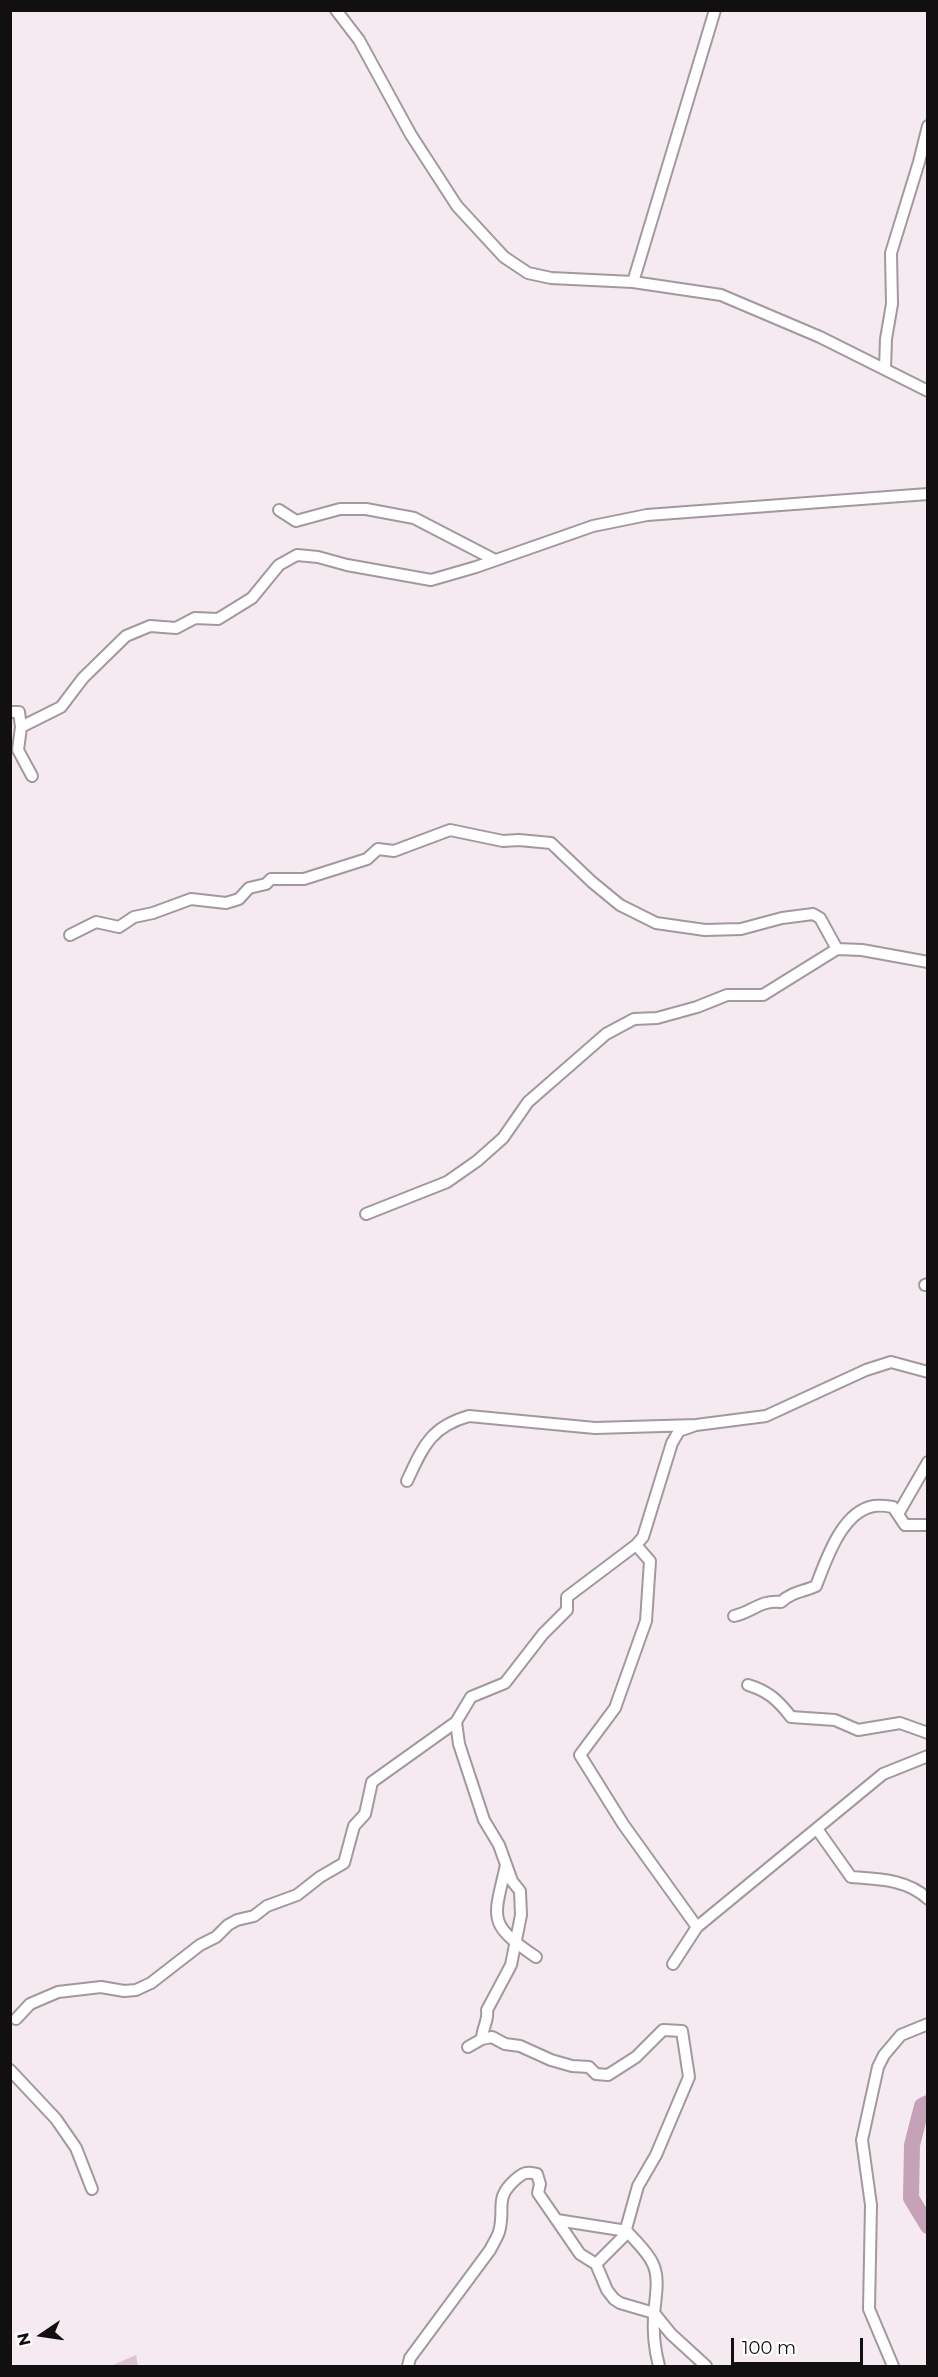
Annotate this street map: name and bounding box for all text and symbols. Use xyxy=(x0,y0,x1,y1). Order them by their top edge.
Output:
north arrow xyxy=(12,2305,72,2365)
scale bar xyxy=(734,2326,866,2364)
text: N xyxy=(13,2331,35,2348)
text: 100 m xyxy=(742,2337,796,2359)

